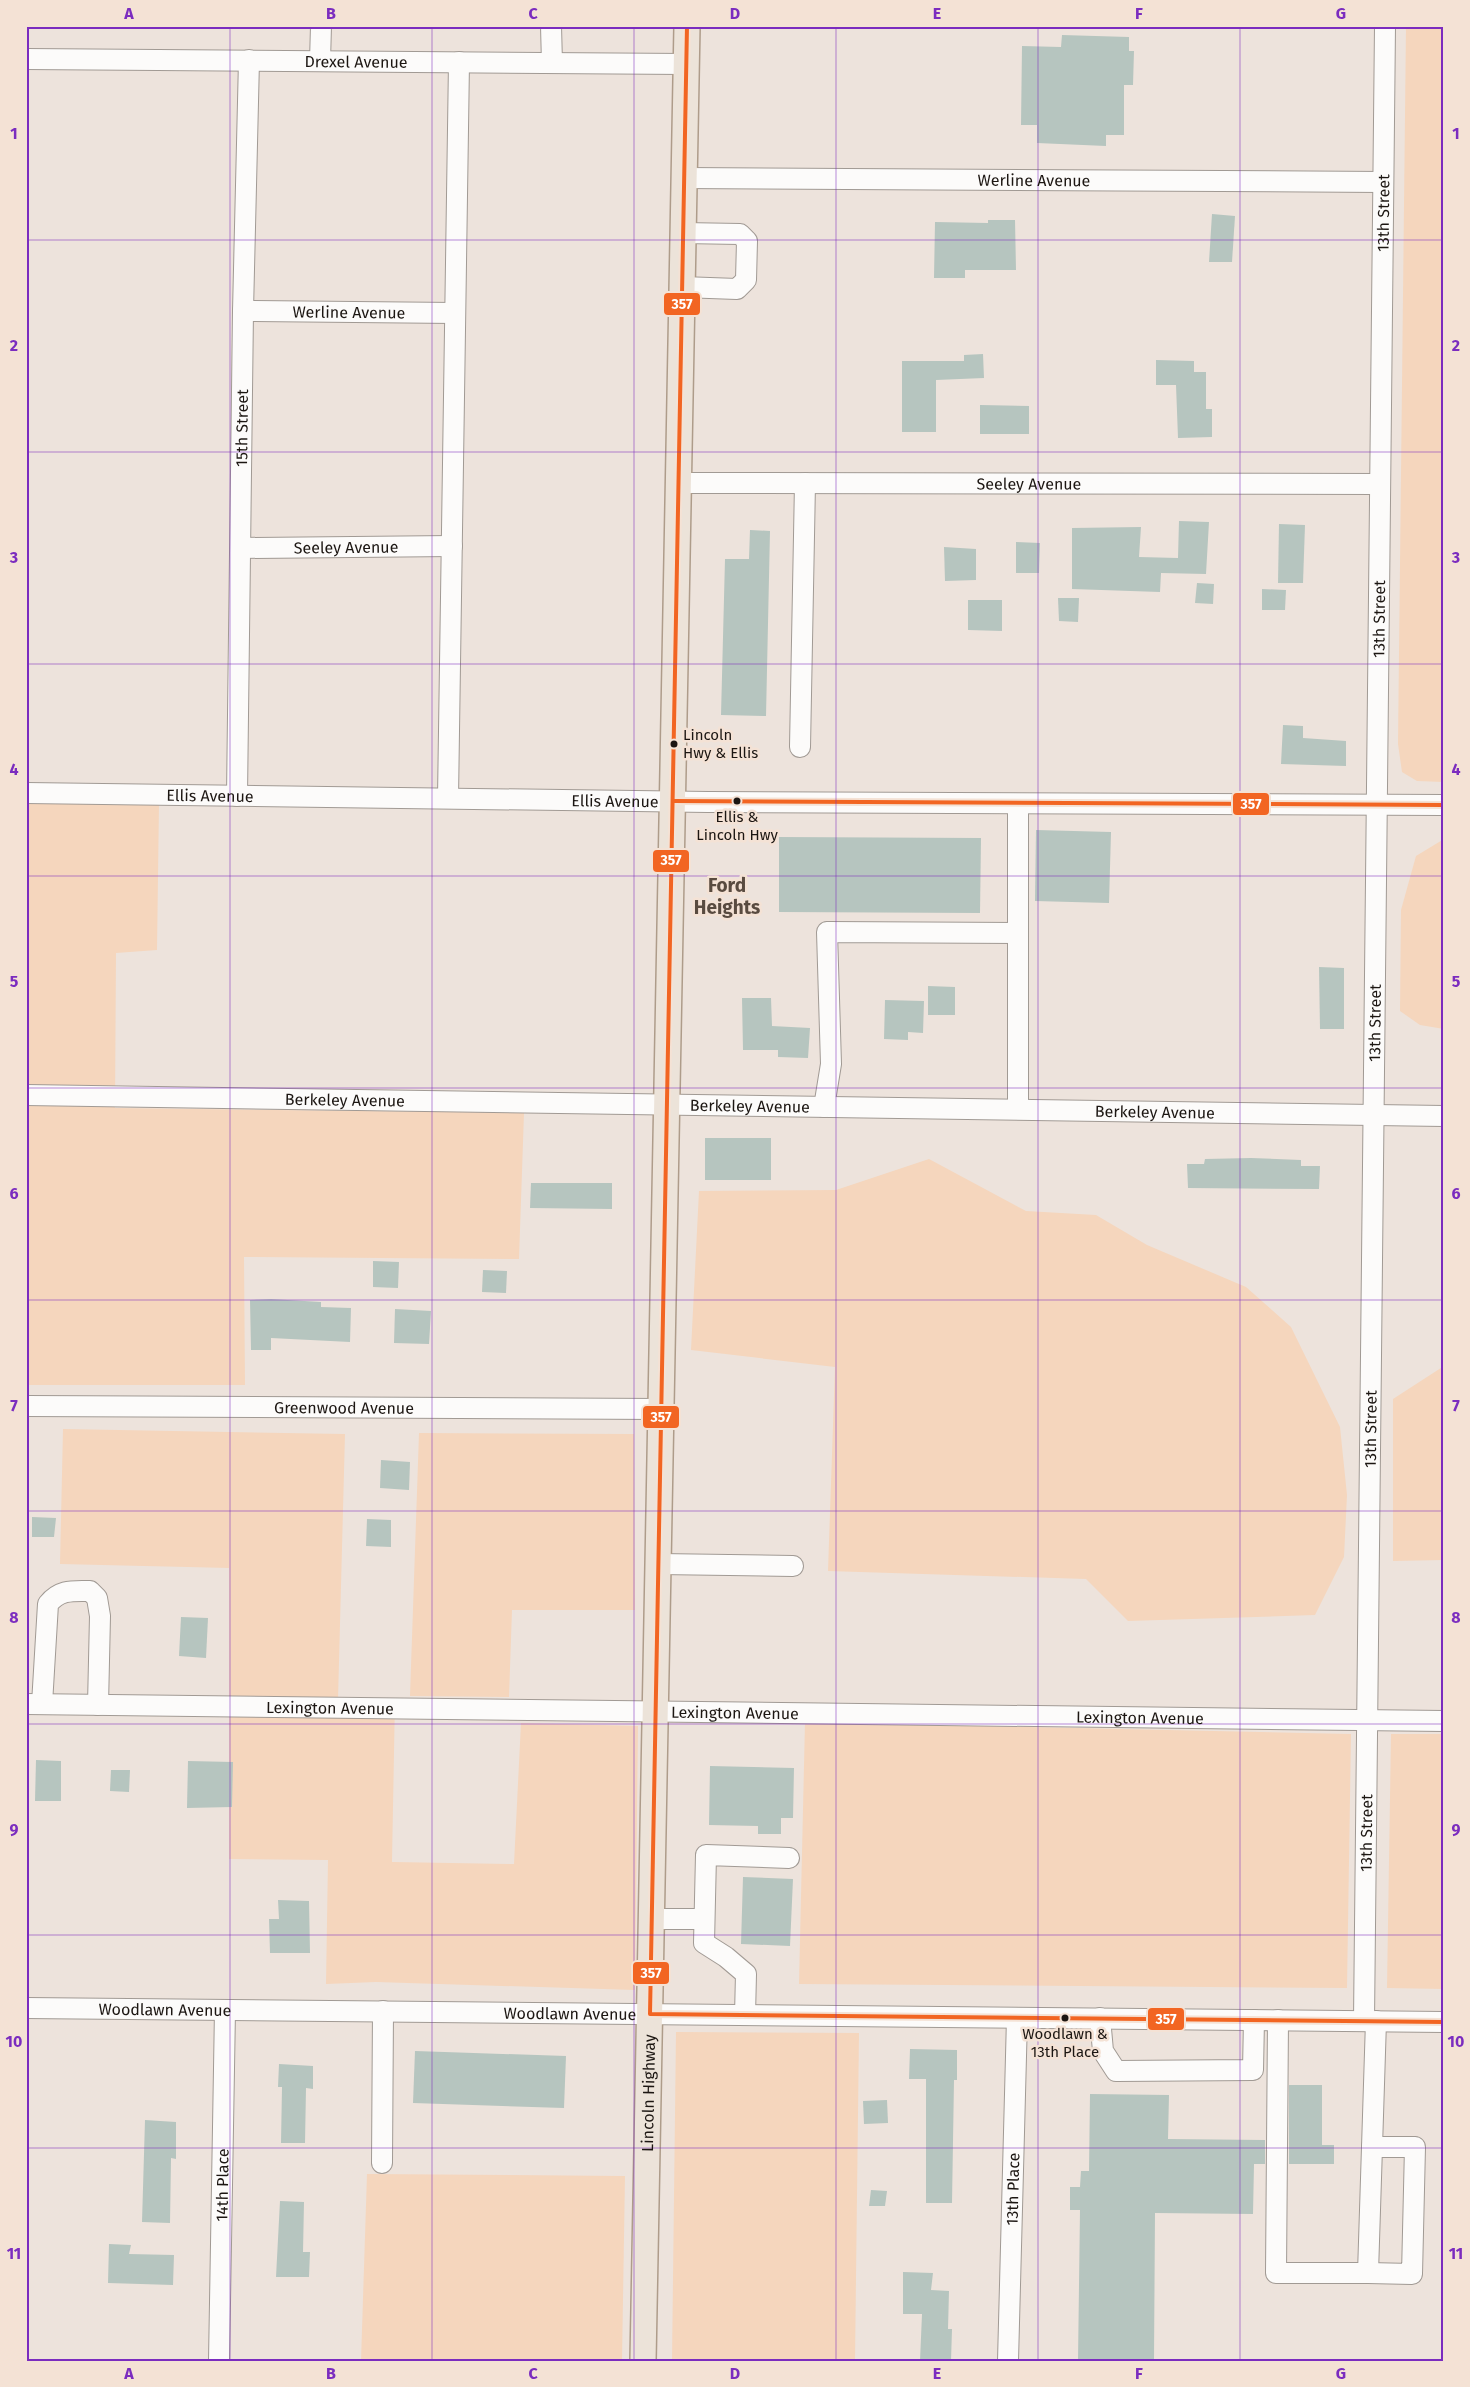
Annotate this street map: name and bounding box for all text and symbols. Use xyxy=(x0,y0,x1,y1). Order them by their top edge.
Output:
text: A xyxy=(123,4,134,23)
text: B xyxy=(326,4,336,23)
text: C xyxy=(528,4,538,23)
text: D xyxy=(730,4,740,23)
text: E xyxy=(933,4,941,23)
text: F xyxy=(1135,4,1143,23)
text: G xyxy=(1336,4,1346,23)
street label: Drexel Avenue xyxy=(304,52,408,71)
text: 1 xyxy=(10,124,18,143)
text: 1 xyxy=(1452,124,1460,143)
street label: Werline Avenue xyxy=(978,170,1090,190)
street label: 13th Street xyxy=(1373,174,1393,252)
line badge: 357 xyxy=(663,292,701,316)
text: 357 xyxy=(671,296,693,313)
street label: Werline Avenue xyxy=(293,302,405,322)
text: 2 xyxy=(10,336,18,355)
text: 2 xyxy=(1452,336,1460,355)
street label: 15th Street xyxy=(232,389,252,467)
street label: Seeley Avenue xyxy=(977,474,1081,493)
street label: Seeley Avenue xyxy=(294,537,398,557)
text: 3 xyxy=(9,548,18,567)
text: 3 xyxy=(1451,548,1460,567)
street label: 13th Street xyxy=(1369,580,1389,658)
place label: Lincoln Hwy & Ellis xyxy=(683,726,758,762)
marker: Lincoln Hwy & Ellis xyxy=(669,739,679,749)
text: 4 xyxy=(9,760,19,779)
text: 4 xyxy=(1451,760,1461,779)
street label: Ellis Avenue xyxy=(166,785,254,806)
street label: Ellis Avenue xyxy=(571,791,659,811)
line badge: 357 xyxy=(1232,792,1270,816)
marker: Ellis & Lincoln Hwy xyxy=(732,796,742,806)
text: 357 xyxy=(1240,796,1262,813)
place label: Ellis & Lincoln Hwy xyxy=(696,808,778,844)
line badge: 357 xyxy=(652,849,690,873)
text: 357 xyxy=(660,852,682,869)
district label: Ford Heights xyxy=(694,874,760,919)
text: 5 xyxy=(10,972,19,991)
text: 5 xyxy=(1452,972,1461,991)
street label: 13th Street xyxy=(1365,984,1384,1062)
street label: Berkeley Avenue xyxy=(285,1089,405,1110)
street label: Berkeley Avenue xyxy=(690,1095,810,1116)
street label: Berkeley Avenue xyxy=(1095,1101,1215,1122)
text: 6 xyxy=(9,1184,19,1203)
text: 6 xyxy=(1451,1184,1461,1203)
street label: 13th Street xyxy=(1360,1390,1380,1468)
text: 7 xyxy=(10,1396,18,1415)
text: 7 xyxy=(1452,1396,1460,1415)
street label: Greenwood Avenue xyxy=(274,1398,414,1417)
line badge: 357 xyxy=(642,1405,680,1429)
text: 357 xyxy=(650,1409,672,1426)
text: 8 xyxy=(9,1608,19,1627)
text: 8 xyxy=(1451,1608,1461,1627)
street label: Lexington Avenue xyxy=(266,1697,394,1718)
street label: Lexington Avenue xyxy=(671,1702,799,1723)
street label: Lexington Avenue xyxy=(1076,1707,1204,1728)
street label: 13th Street xyxy=(1356,1794,1376,1872)
text: 9 xyxy=(10,1820,19,1839)
text: 9 xyxy=(1452,1820,1461,1839)
line badge: 357 xyxy=(632,1961,670,1985)
text: 357 xyxy=(640,1965,662,1982)
street label: Woodlawn Avenue xyxy=(98,1999,232,2020)
street label: Woodlawn Avenue xyxy=(503,2003,637,2024)
line badge: 357 xyxy=(1147,2007,1185,2031)
text: 357 xyxy=(1155,2011,1177,2028)
marker: Woodlawn & 13th Place xyxy=(1060,2013,1070,2023)
place label: Woodlawn & 13th Place xyxy=(1022,2025,1108,2061)
text: 10 xyxy=(6,2032,22,2051)
text: 10 xyxy=(1448,2032,1464,2051)
street label: Lincoln Highway xyxy=(637,2034,659,2152)
street label: 14th Place xyxy=(212,2148,232,2222)
street label: 13th Place xyxy=(1002,2152,1023,2226)
text: 11 xyxy=(7,2244,21,2263)
text: 11 xyxy=(1449,2244,1463,2263)
text: A xyxy=(123,2364,134,2383)
text: B xyxy=(326,2364,336,2383)
text: C xyxy=(528,2364,538,2383)
text: D xyxy=(730,2364,740,2383)
text: E xyxy=(933,2364,941,2383)
text: F xyxy=(1135,2364,1143,2383)
text: G xyxy=(1336,2364,1346,2383)

